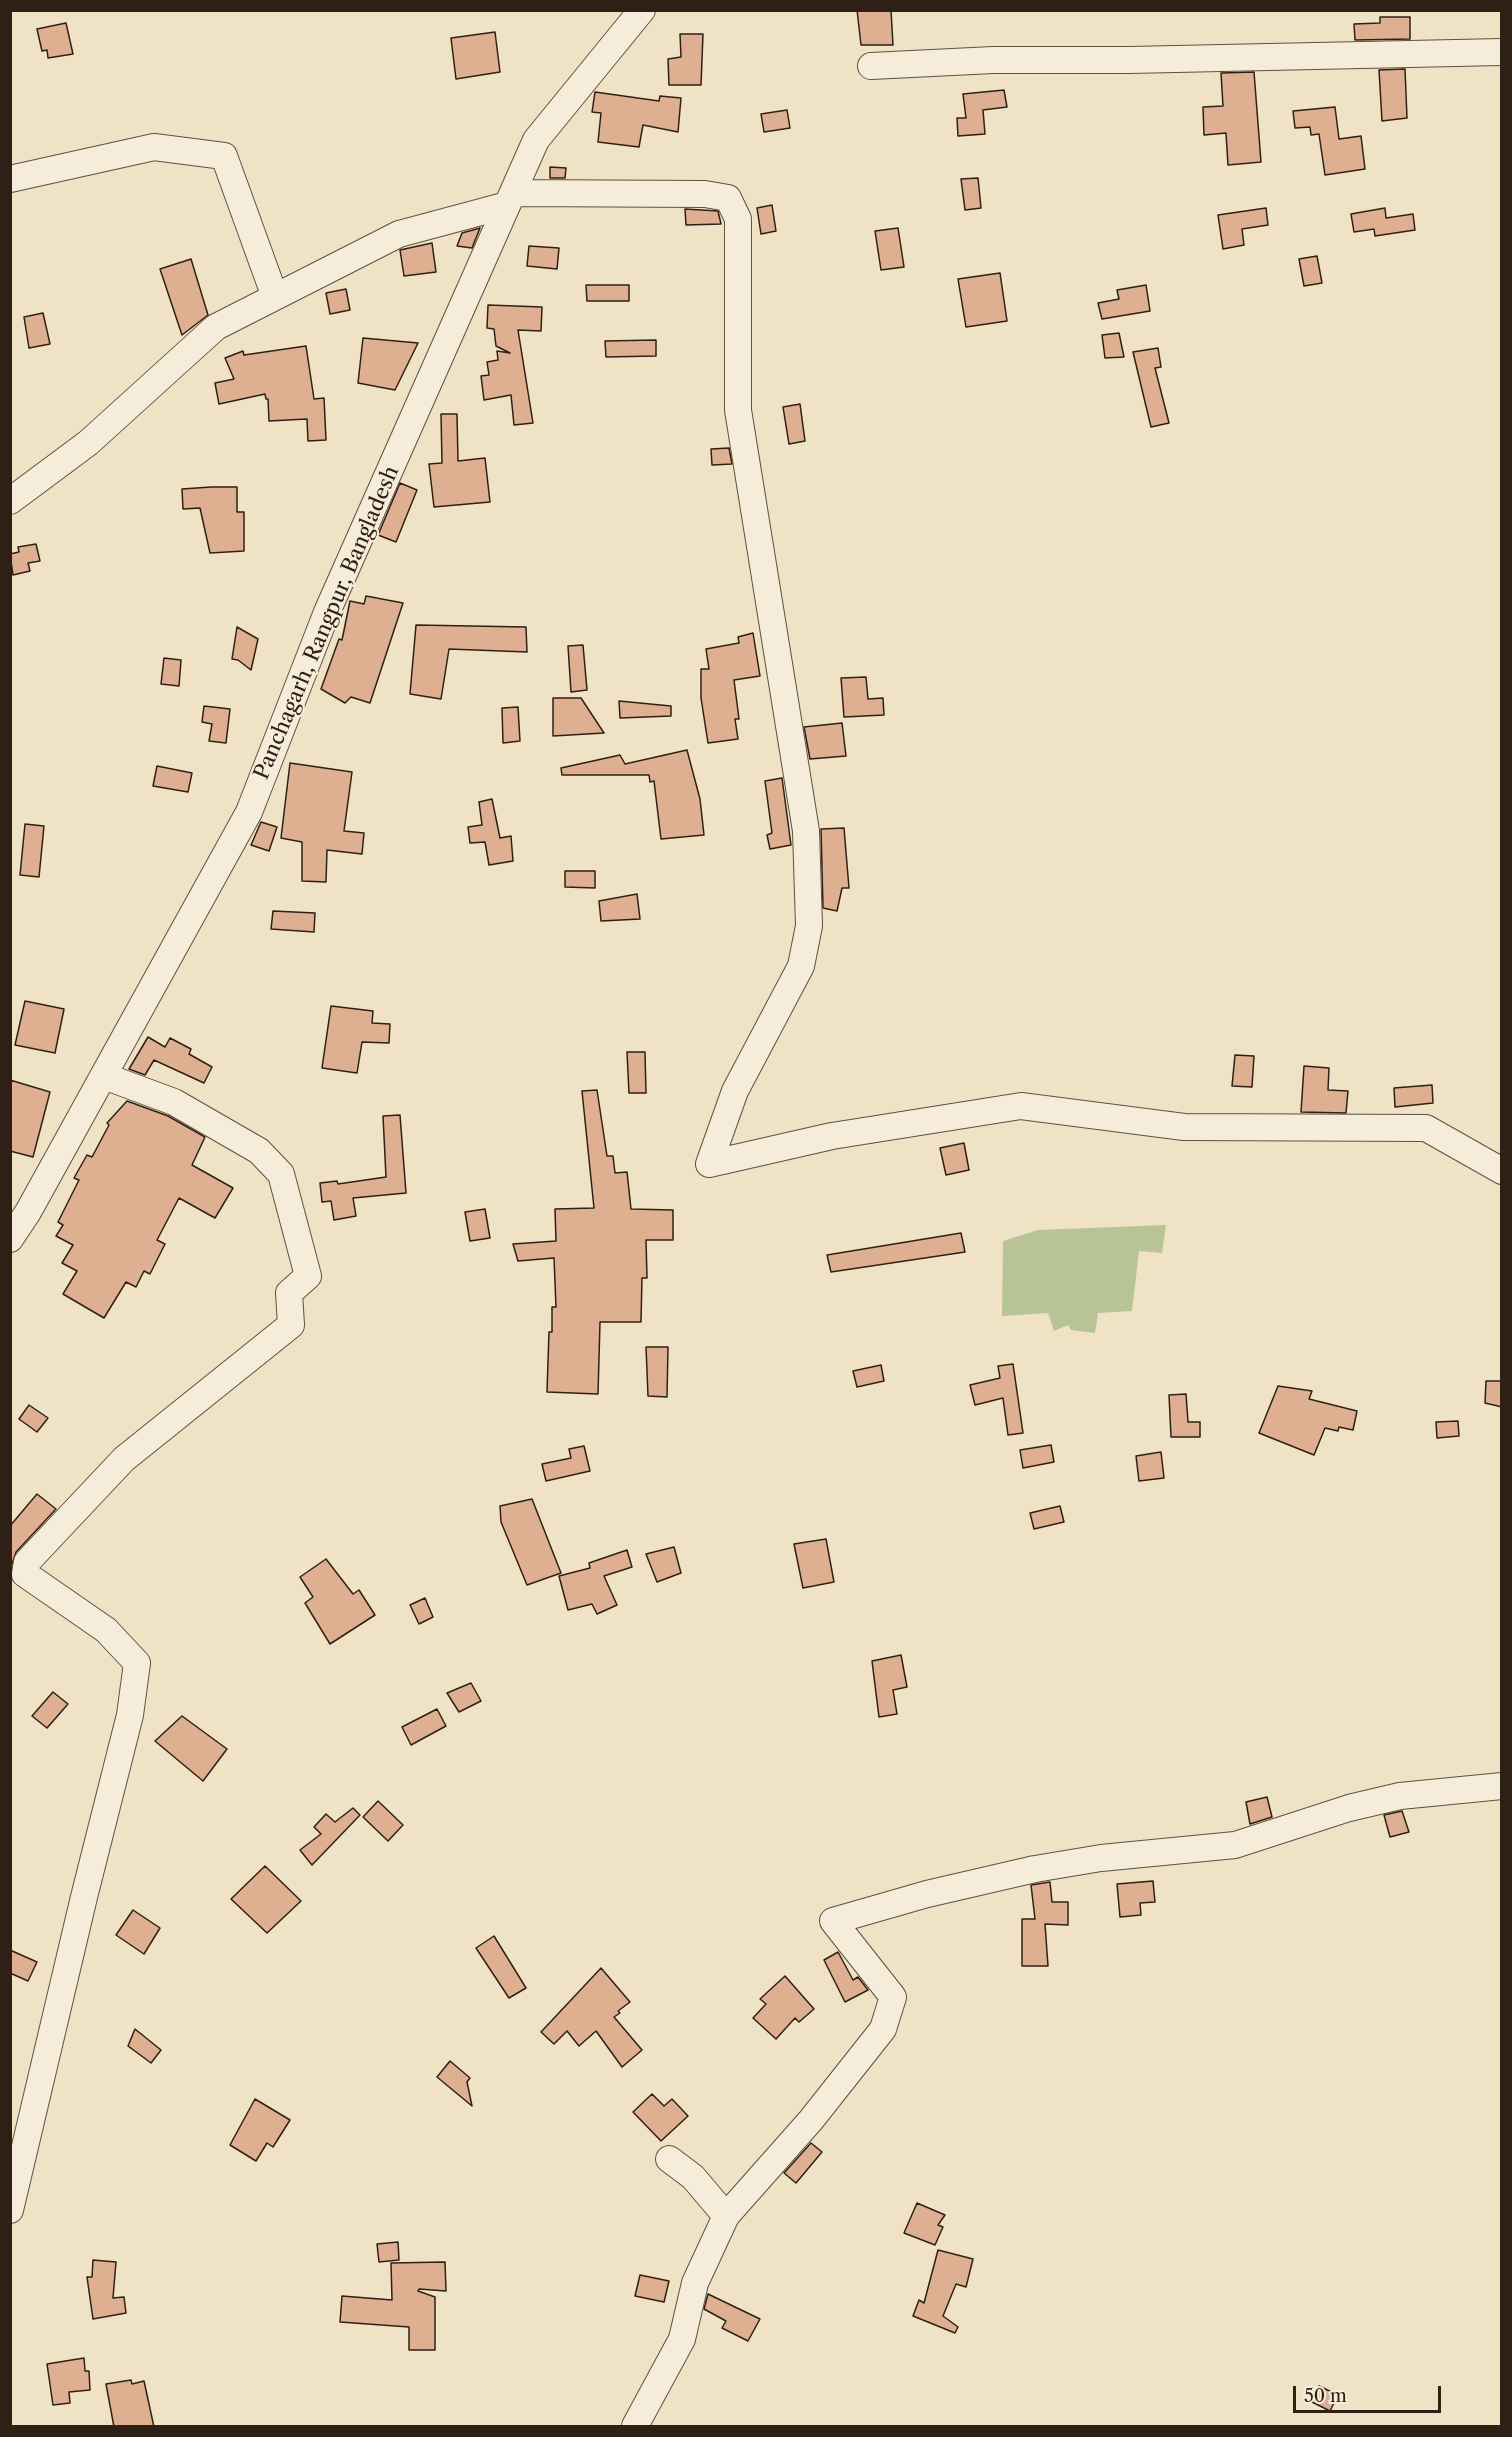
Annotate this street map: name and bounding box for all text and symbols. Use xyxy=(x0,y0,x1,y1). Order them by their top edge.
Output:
street label: Panchagarh, Rangpur, Bangladesh xyxy=(249,462,405,784)
scale bar xyxy=(1296,2374,1444,2412)
text: 50 m xyxy=(1304,2385,1347,2407)

